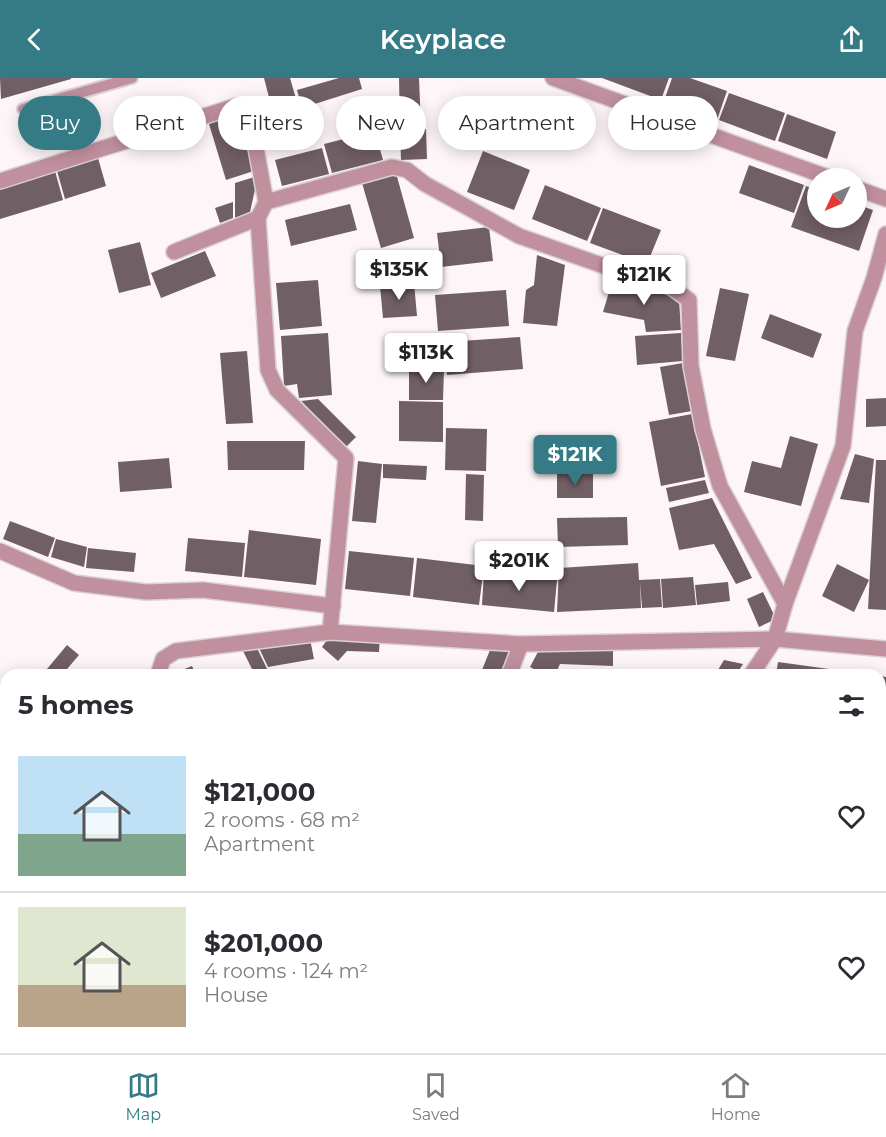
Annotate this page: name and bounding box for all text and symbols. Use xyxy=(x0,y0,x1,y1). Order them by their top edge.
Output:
icon: back xyxy=(18,23,51,56)
text: Keyplace xyxy=(380,23,506,56)
icon: share xyxy=(835,23,868,56)
chip: Buy xyxy=(18,96,101,150)
chip: Rent xyxy=(113,96,206,150)
chip: Filters xyxy=(218,96,324,150)
chip: New xyxy=(336,96,426,150)
chip: Apartment xyxy=(438,96,596,150)
chip: House xyxy=(608,96,718,150)
north arrow xyxy=(807,168,867,228)
map controls xyxy=(807,168,867,228)
pin: $135K xyxy=(357,250,441,301)
pin: $121K xyxy=(602,255,686,306)
text: $135K xyxy=(370,257,428,281)
text: $121K xyxy=(617,262,671,286)
pin: $113K xyxy=(384,333,468,384)
text: $113K xyxy=(399,340,453,364)
pin: $121K xyxy=(533,435,617,486)
text: $121K xyxy=(548,442,602,466)
pin: $201K xyxy=(477,541,561,592)
text: $201K xyxy=(489,548,549,572)
text: 5 homes xyxy=(18,689,134,721)
icon: filters xyxy=(835,689,868,722)
text: $121,000 xyxy=(204,776,315,808)
icon: home xyxy=(66,780,138,852)
icon: heart xyxy=(835,800,868,833)
text: 2 rooms · 68 m² xyxy=(204,808,360,832)
text: Apartment xyxy=(204,832,315,856)
text: $201,000 xyxy=(204,927,323,959)
icon: home xyxy=(66,931,138,1003)
icon: heart xyxy=(835,951,868,984)
text: 4 rooms · 124 m² xyxy=(204,959,368,983)
text: House xyxy=(204,983,268,1007)
tab: Map xyxy=(125,1069,161,1124)
tab: Saved xyxy=(412,1069,460,1124)
tab: Home xyxy=(711,1069,761,1124)

